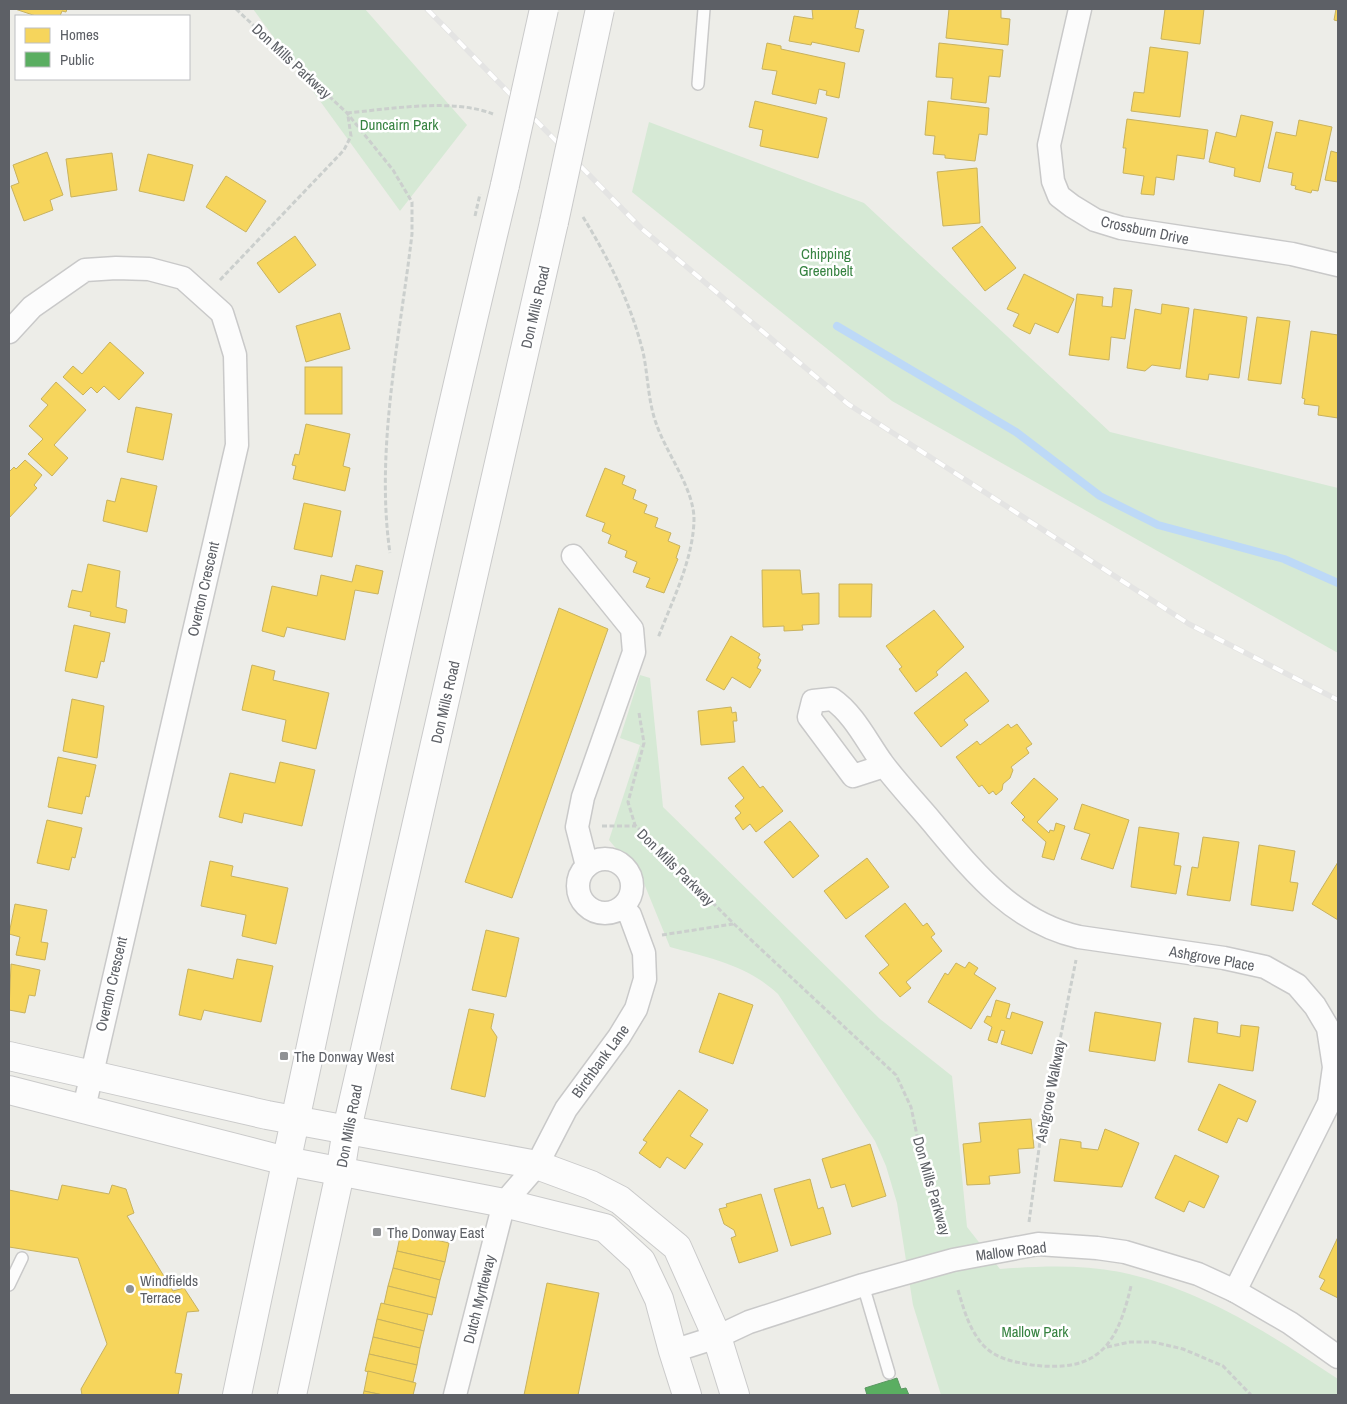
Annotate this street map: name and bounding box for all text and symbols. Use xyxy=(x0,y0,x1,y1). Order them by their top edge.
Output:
legend xyxy=(15,15,190,80)
street label: Don Mills Parkway xyxy=(248,19,337,104)
text: Homes xyxy=(60,24,99,45)
text: Public xyxy=(60,49,94,70)
park label: Duncairn Park xyxy=(360,114,439,135)
street label: Crossburn Drive xyxy=(1099,210,1191,250)
park label: Chipping Greenbelt xyxy=(799,243,854,281)
street label: Don Mills Road xyxy=(515,264,555,350)
street label: Overton Crescent xyxy=(182,539,224,638)
street label: Don Mills Road xyxy=(425,659,465,745)
street label: Don Mills Parkway xyxy=(633,824,720,911)
street label: Overton Crescent xyxy=(90,934,132,1033)
street label: Ashgrove Place xyxy=(1167,940,1256,976)
street label: Birchbank Lane xyxy=(566,1020,634,1102)
street label: Ashgrove Walkway xyxy=(1030,1037,1070,1145)
place label: The Donway West xyxy=(294,1046,395,1067)
marker: The Donway West xyxy=(278,1050,290,1062)
street label: Don Mills Road xyxy=(331,1083,367,1169)
street label: Don Mills Parkway xyxy=(908,1134,956,1239)
place label: The Donway East xyxy=(387,1222,485,1243)
marker: The Donway East xyxy=(371,1226,383,1238)
street label: Mallow Road xyxy=(974,1236,1048,1266)
street label: Dutch Myrtleway xyxy=(458,1252,500,1346)
place label: Windfields Terrace xyxy=(140,1270,198,1308)
marker: Windfields Terrace xyxy=(124,1283,136,1295)
park label: Mallow Park xyxy=(1002,1321,1069,1342)

